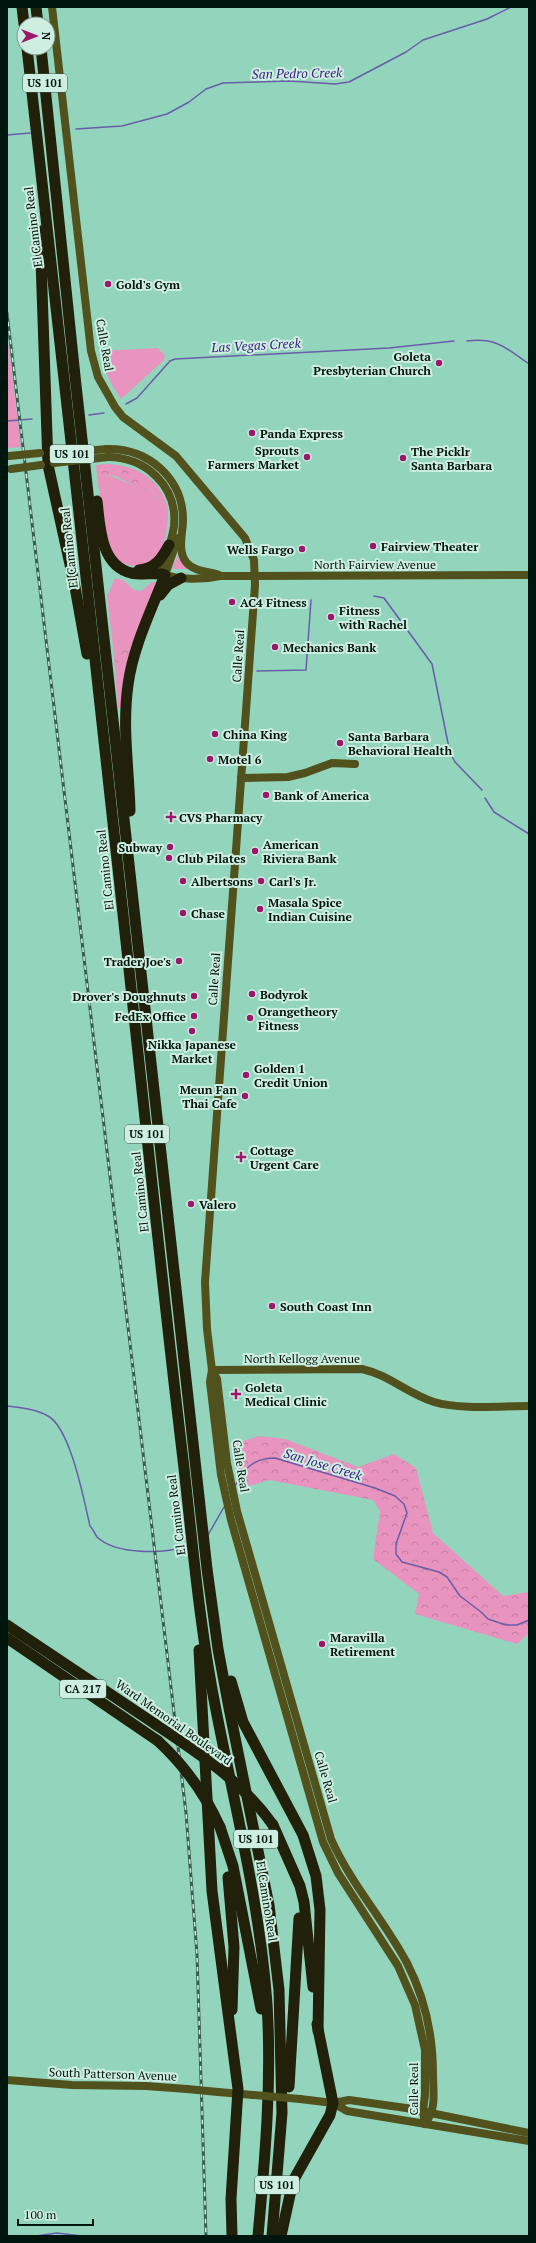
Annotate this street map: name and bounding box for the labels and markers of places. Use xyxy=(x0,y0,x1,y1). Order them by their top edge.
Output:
place label: Gold's Gym xyxy=(116,277,180,292)
marker: Gold's Gym xyxy=(103,279,113,289)
place label: Goleta Presbyterian Church xyxy=(313,349,431,378)
marker: Goleta Presbyterian Church xyxy=(434,358,444,368)
place label: Panda Express xyxy=(260,426,343,441)
marker: Panda Express xyxy=(247,428,257,438)
place label: Sprouts Farmers Market xyxy=(208,443,300,472)
place label: The Picklr Santa Barbara xyxy=(411,444,492,473)
marker: Sprouts Farmers Market xyxy=(302,452,312,462)
marker: The Picklr Santa Barbara xyxy=(398,453,408,463)
place label: Fairview Theater xyxy=(381,539,479,554)
marker: Fairview Theater xyxy=(368,541,378,551)
place label: Wells Fargo xyxy=(227,542,294,557)
marker: Wells Fargo xyxy=(297,544,307,554)
place label: AC4 Fitness xyxy=(240,595,307,610)
marker: AC4 Fitness xyxy=(227,597,237,607)
place label: Fitness with Rachel xyxy=(338,603,407,632)
marker: Fitness with Rachel xyxy=(326,612,336,622)
place label: Mechanics Bank xyxy=(283,640,376,655)
marker: Mechanics Bank xyxy=(270,642,280,652)
place label: China King xyxy=(223,727,287,742)
marker: China King xyxy=(210,729,220,739)
place label: Santa Barbara Behavioral Health xyxy=(348,729,452,758)
marker: Santa Barbara Behavioral Health xyxy=(335,738,345,748)
place label: Motel 6 xyxy=(218,752,262,767)
marker: Motel 6 xyxy=(205,754,215,764)
place label: Bank of America xyxy=(274,788,369,803)
marker: Bank of America xyxy=(261,790,271,800)
place label: CVS Pharmacy xyxy=(179,810,263,825)
marker: CVS Pharmacy xyxy=(166,812,176,822)
place label: American Riviera Bank xyxy=(263,837,337,866)
place label: Subway xyxy=(118,840,163,855)
marker: Subway xyxy=(165,842,175,852)
marker: American Riviera Bank xyxy=(250,846,260,856)
place label: Club Pilates xyxy=(177,851,246,866)
marker: Club Pilates xyxy=(164,853,174,863)
place label: Albertsons xyxy=(191,874,253,889)
place label: Carl's Jr. xyxy=(269,874,317,889)
marker: Albertsons xyxy=(178,876,188,886)
marker: Carl's Jr. xyxy=(256,876,266,886)
place label: Masala Spice Indian Cuisine xyxy=(268,895,352,924)
marker: Masala Spice Indian Cuisine xyxy=(255,904,265,914)
place label: Chase xyxy=(191,906,226,921)
marker: Chase xyxy=(178,908,188,918)
place label: Trader Joe's xyxy=(104,954,172,969)
marker: Trader Joe's xyxy=(174,956,184,966)
place label: Bodyrok xyxy=(260,987,308,1002)
place label: Drover's Doughnuts xyxy=(73,989,187,1004)
marker: Bodyrok xyxy=(247,989,257,999)
marker: Drover's Doughnuts xyxy=(189,991,199,1001)
place label: Orangetheory Fitness xyxy=(258,1004,338,1033)
place label: FedEx Office xyxy=(115,1009,187,1024)
marker: FedEx Office xyxy=(189,1011,199,1021)
marker: Orangetheory Fitness xyxy=(245,1013,255,1023)
marker: Nikka Japanese Market xyxy=(187,1026,197,1036)
place label: Nikka Japanese Market xyxy=(148,1037,237,1066)
place label: Golden 1 Credit Union xyxy=(254,1061,328,1090)
marker: Golden 1 Credit Union xyxy=(241,1070,251,1080)
place label: Meun Fan Thai Cafe xyxy=(180,1082,238,1111)
marker: Meun Fan Thai Cafe xyxy=(240,1091,250,1101)
place label: Cottage Urgent Care xyxy=(250,1143,319,1172)
marker: Cottage Urgent Care xyxy=(235,1151,247,1163)
place label: Valero xyxy=(199,1197,236,1212)
marker: Valero xyxy=(186,1199,196,1209)
place label: South Coast Inn xyxy=(280,1299,372,1314)
marker: South Coast Inn xyxy=(267,1301,277,1311)
place label: Goleta Medical Clinic xyxy=(245,1380,327,1409)
marker: Goleta Medical Clinic xyxy=(230,1388,242,1400)
place label: Maravilla Retirement xyxy=(330,1630,395,1659)
marker: Maravilla Retirement xyxy=(317,1639,327,1649)

